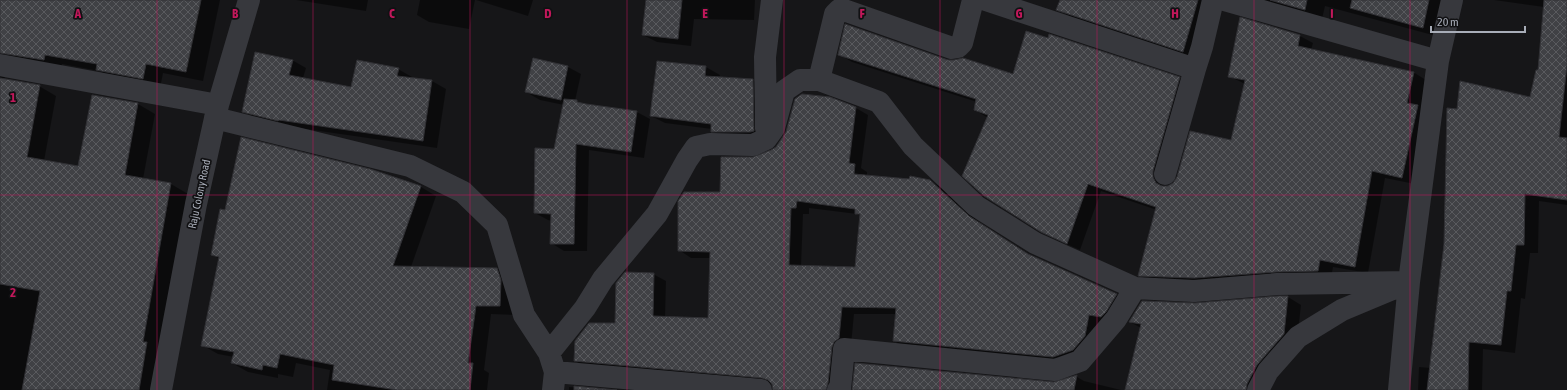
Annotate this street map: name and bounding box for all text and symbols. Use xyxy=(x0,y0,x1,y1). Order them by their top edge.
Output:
text: A xyxy=(74,6,82,21)
text: B xyxy=(232,6,239,21)
text: C xyxy=(389,6,395,21)
text: D xyxy=(544,6,552,21)
text: E xyxy=(702,6,708,21)
text: F xyxy=(859,6,865,21)
text: G xyxy=(1016,6,1023,21)
text: H xyxy=(1171,6,1179,21)
text: I xyxy=(1330,6,1334,21)
scale bar xyxy=(1431,8,1525,34)
text: 20 m xyxy=(1437,15,1459,29)
text: 1 xyxy=(10,90,16,105)
street label: Raju Colony Road xyxy=(186,158,212,230)
text: 2 xyxy=(10,285,16,300)

